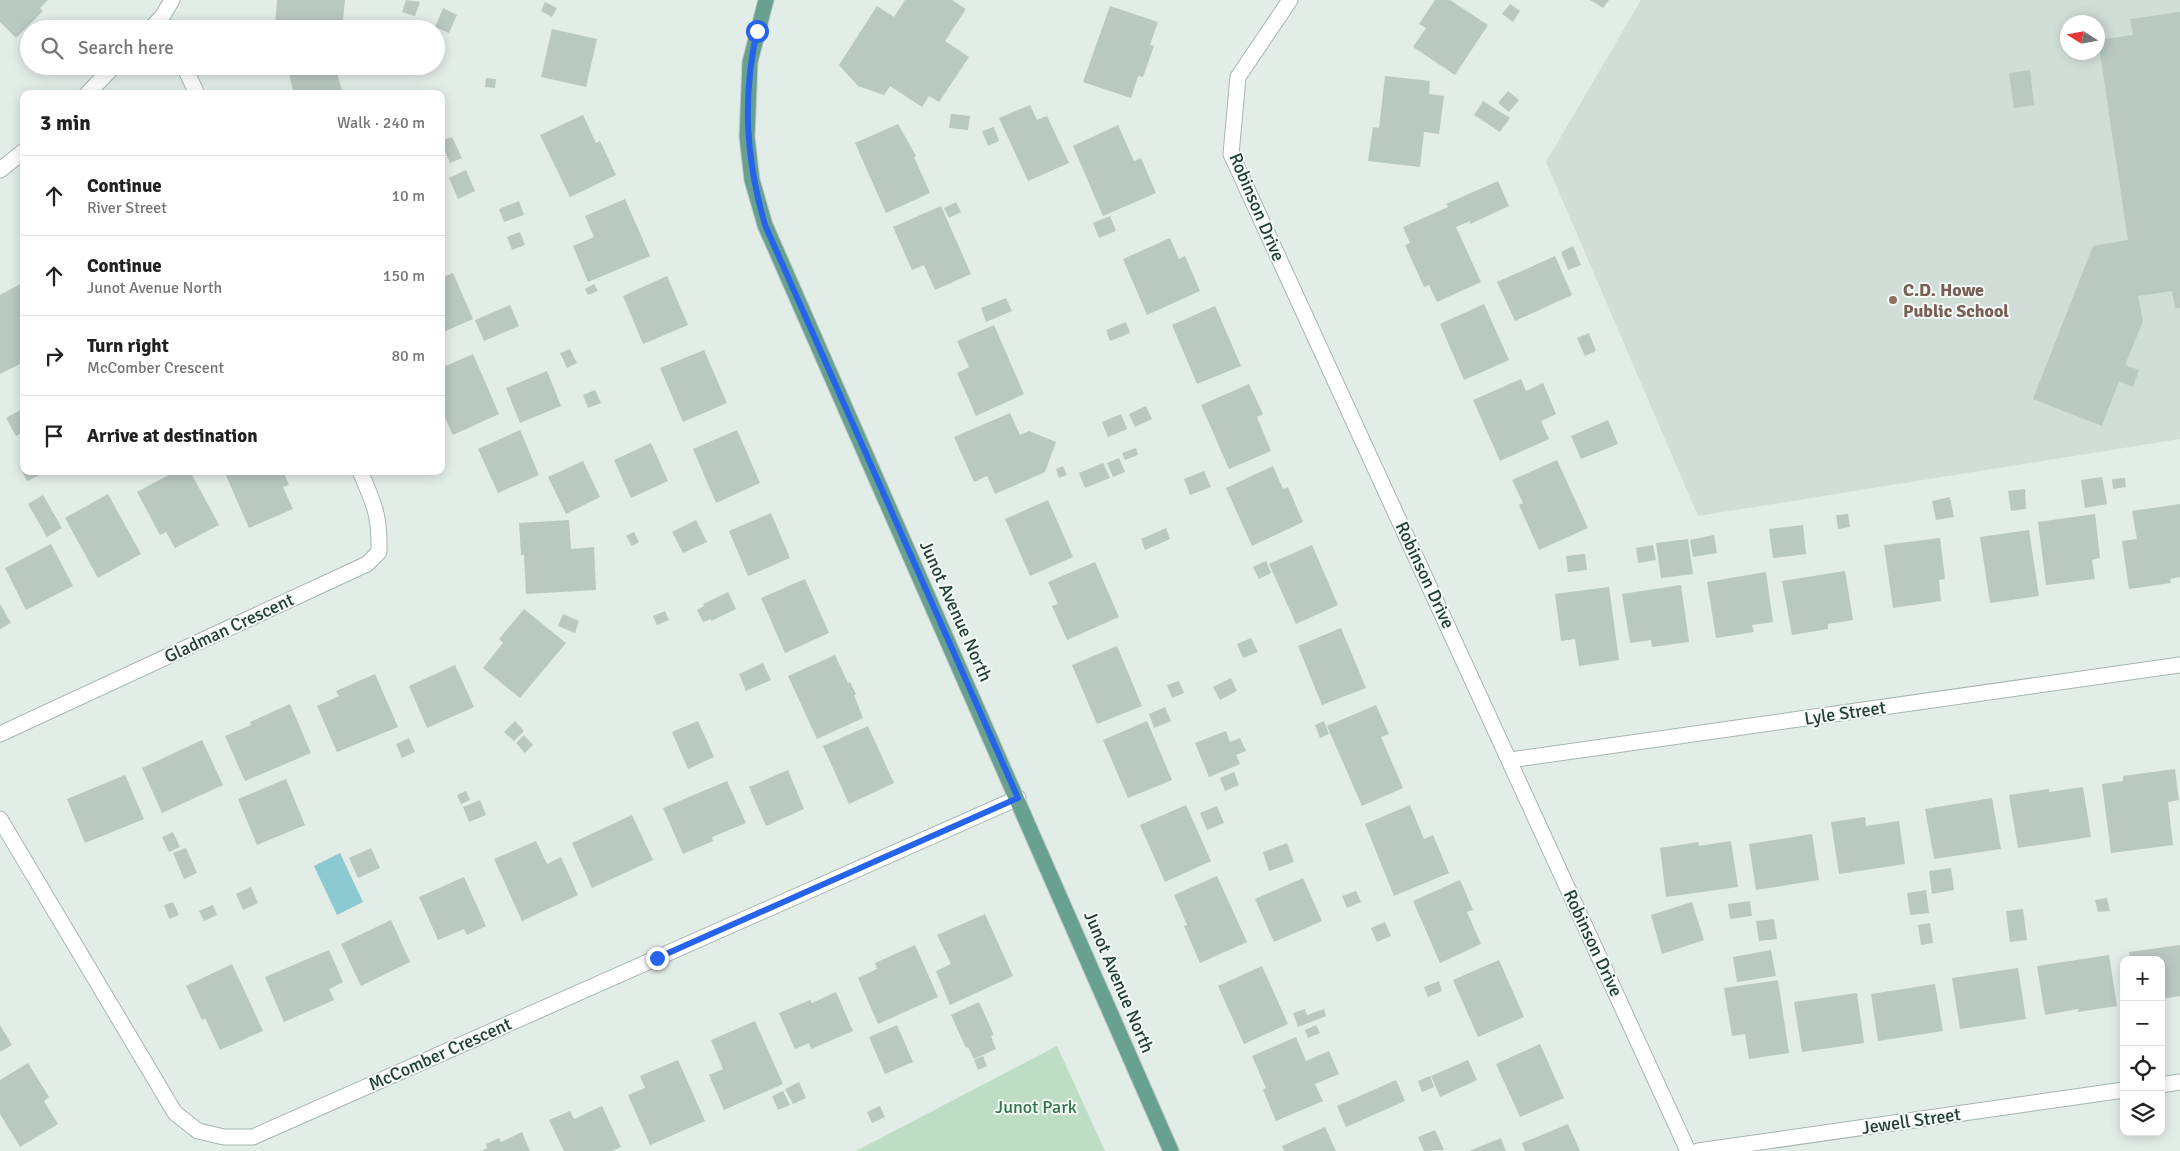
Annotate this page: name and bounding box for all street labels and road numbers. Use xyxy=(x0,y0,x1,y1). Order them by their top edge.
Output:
street label: Robinson Drive xyxy=(1224,150,1290,264)
street label: Robinson Drive xyxy=(1391,518,1459,632)
street label: Junot Avenue North xyxy=(915,537,997,685)
street label: Gladman Crescent xyxy=(161,588,297,668)
street label: Lyle Street xyxy=(1803,696,1887,730)
street label: Robinson Drive xyxy=(1559,886,1627,1000)
street label: Junot Avenue North xyxy=(1079,908,1159,1056)
street label: McComber Crescent xyxy=(365,1013,515,1095)
street label: Jewell Street xyxy=(1860,1103,1962,1139)

